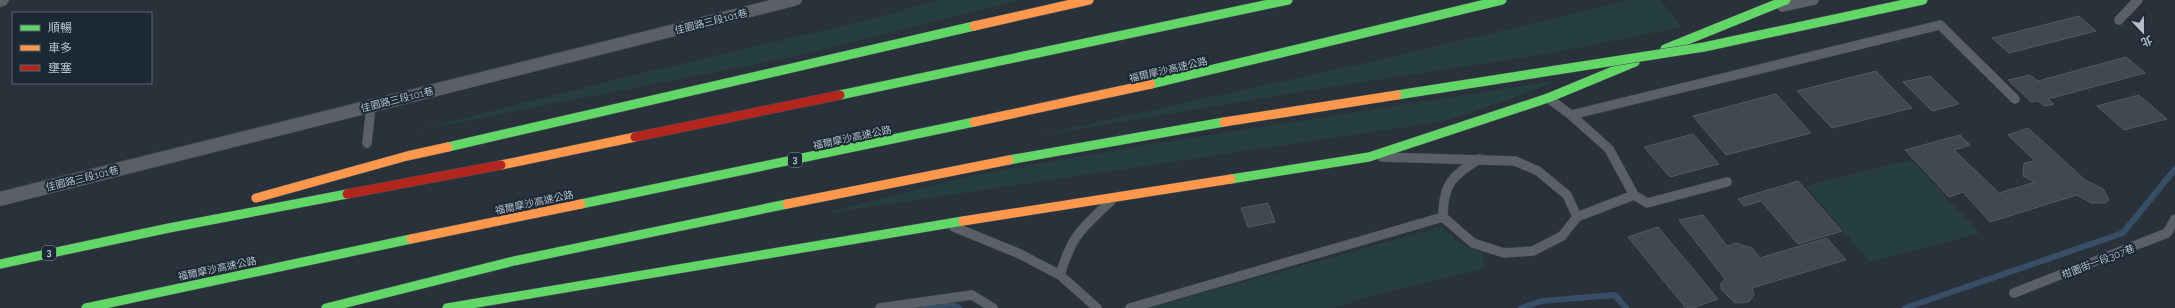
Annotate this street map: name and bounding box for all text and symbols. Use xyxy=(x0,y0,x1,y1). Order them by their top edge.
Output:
street label: 佳園路三段101巷 xyxy=(674,7,749,36)
legend xyxy=(12,12,152,84)
north arrow xyxy=(2123,12,2163,52)
text: 順暢 xyxy=(48,21,72,35)
text: 北 xyxy=(2139,33,2154,49)
text: 車多 xyxy=(48,41,72,55)
street label: 福爾摩沙高速公路 xyxy=(1128,55,1208,84)
text: 壅塞 xyxy=(48,61,72,75)
street label: 佳園路三段101巷 xyxy=(360,85,435,114)
street label: 福爾摩沙高速公路 xyxy=(812,124,892,151)
road number: 3 xyxy=(788,153,802,167)
street label: 佳園路三段101巷 xyxy=(45,164,120,193)
street label: 福爾摩沙高速公路 xyxy=(494,189,574,216)
street label: 柑園街一段307巷 xyxy=(2060,243,2136,280)
road number: 3 xyxy=(42,246,56,260)
street label: 福爾摩沙高速公路 xyxy=(177,255,257,282)

